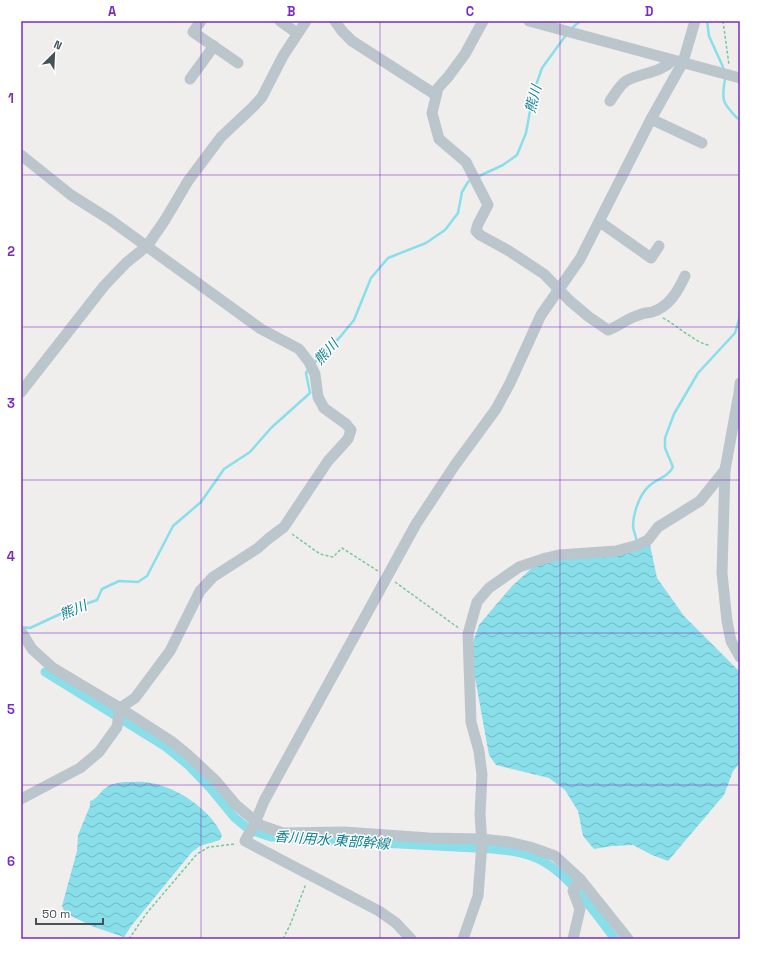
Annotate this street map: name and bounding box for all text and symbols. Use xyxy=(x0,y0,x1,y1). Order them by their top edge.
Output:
text: A xyxy=(108,3,117,20)
text: B xyxy=(287,3,296,20)
text: C xyxy=(466,3,474,20)
text: D xyxy=(645,3,654,20)
north arrow xyxy=(34,34,74,74)
text: N xyxy=(52,37,64,53)
water label: 熊川 xyxy=(521,81,546,115)
text: 1 xyxy=(8,90,14,107)
text: 2 xyxy=(7,243,15,260)
water label: 熊川 xyxy=(310,334,343,368)
text: 3 xyxy=(7,395,15,412)
text: 4 xyxy=(7,548,15,565)
water label: 熊川 xyxy=(57,595,91,624)
text: 5 xyxy=(7,701,15,718)
water label: 香川用水 東部幹線 xyxy=(274,827,392,853)
text: 6 xyxy=(7,853,15,870)
scale bar xyxy=(36,900,103,926)
text: 50 m xyxy=(42,906,70,922)

